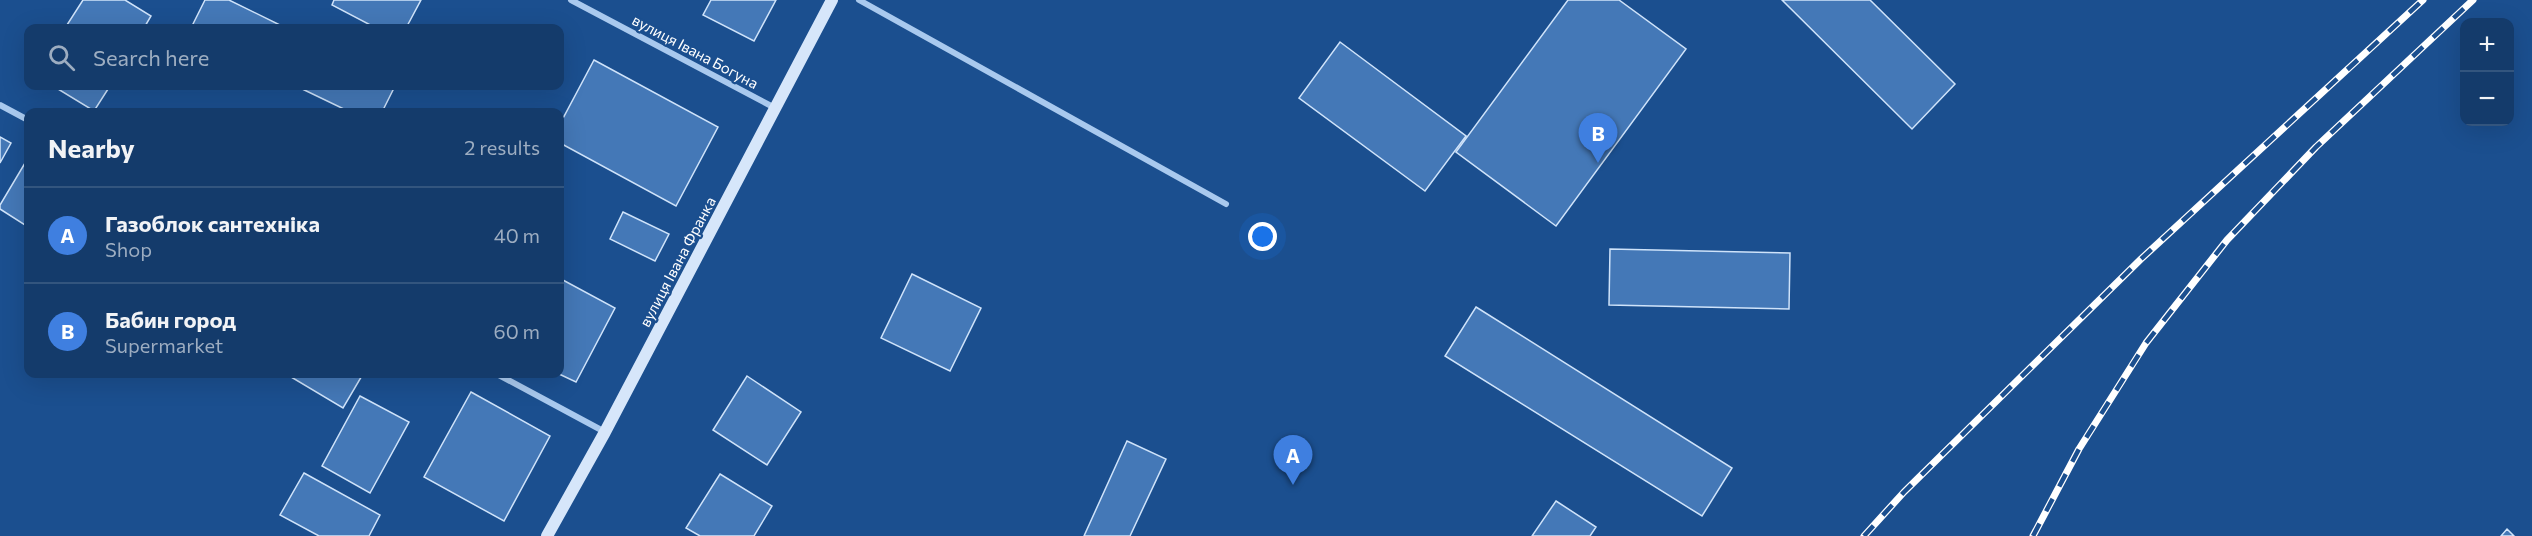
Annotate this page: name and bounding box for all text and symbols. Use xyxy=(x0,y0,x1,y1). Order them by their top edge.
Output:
street label: вулиця Івана Богуна xyxy=(629,10,762,92)
map controls xyxy=(2460,18,2514,126)
button: + xyxy=(2460,18,2514,72)
search box xyxy=(24,24,564,90)
icon: search xyxy=(45,41,78,74)
text: Search here xyxy=(93,44,209,71)
button: − xyxy=(2460,72,2514,126)
pin: B xyxy=(1578,114,1618,163)
text: Nearby xyxy=(48,132,135,163)
text: 2 results xyxy=(464,135,540,159)
street label: вулиця Івана Франка xyxy=(635,193,719,330)
text: Газоблок сантехніка xyxy=(105,210,320,237)
your location xyxy=(1248,222,1277,251)
text: A xyxy=(60,223,75,247)
text: 40 m xyxy=(494,223,540,247)
text: Shop xyxy=(105,237,152,261)
text: Бабин город xyxy=(105,306,236,333)
text: B xyxy=(61,319,74,343)
text: 60 m xyxy=(494,319,540,343)
text: Supermarket xyxy=(105,333,223,357)
pin: A xyxy=(1274,436,1312,485)

